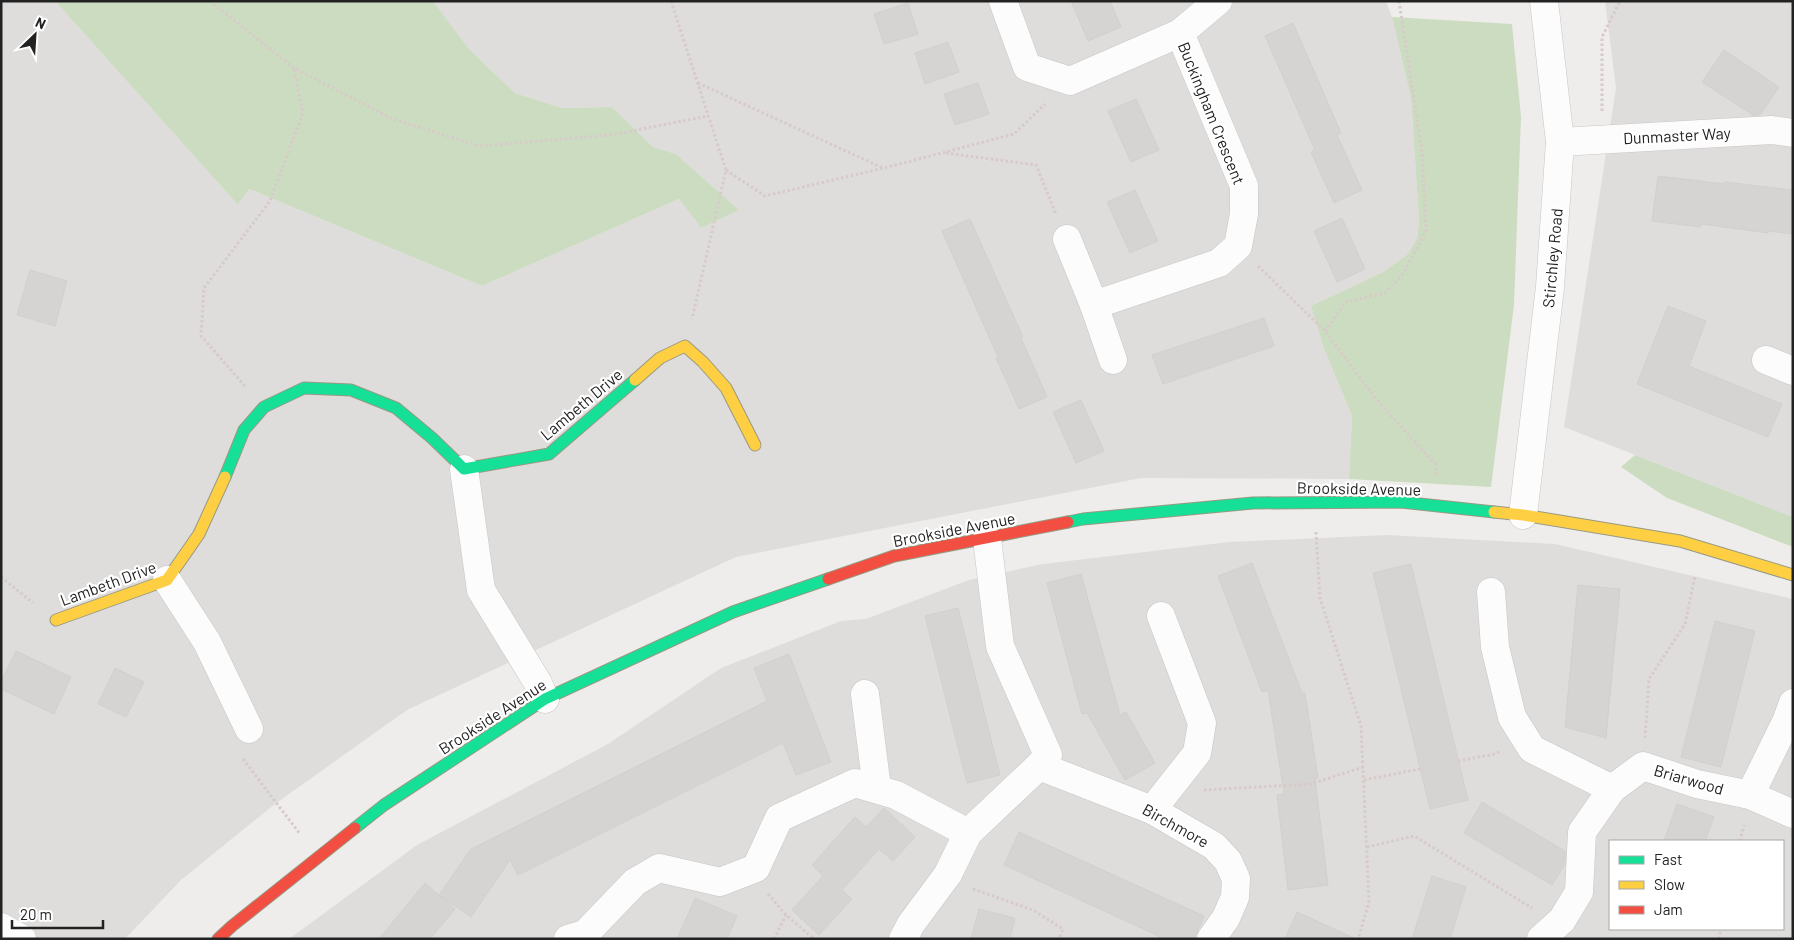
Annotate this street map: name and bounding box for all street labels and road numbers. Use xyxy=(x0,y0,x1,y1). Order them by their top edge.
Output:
street label: Buckingham Crescent xyxy=(1175,39,1249,187)
street label: Dunmaster Way xyxy=(1623,123,1732,147)
street label: Stirchley Road xyxy=(1538,207,1566,309)
street label: Lambeth Drive xyxy=(536,364,626,444)
street label: Brookside Avenue xyxy=(1297,477,1421,499)
street label: Brookside Avenue xyxy=(891,508,1017,550)
street label: Lambeth Drive xyxy=(57,557,159,609)
street label: Brookside Avenue xyxy=(435,674,549,758)
street label: Briarwood xyxy=(1652,760,1726,798)
street label: Birchmore xyxy=(1140,799,1212,851)

